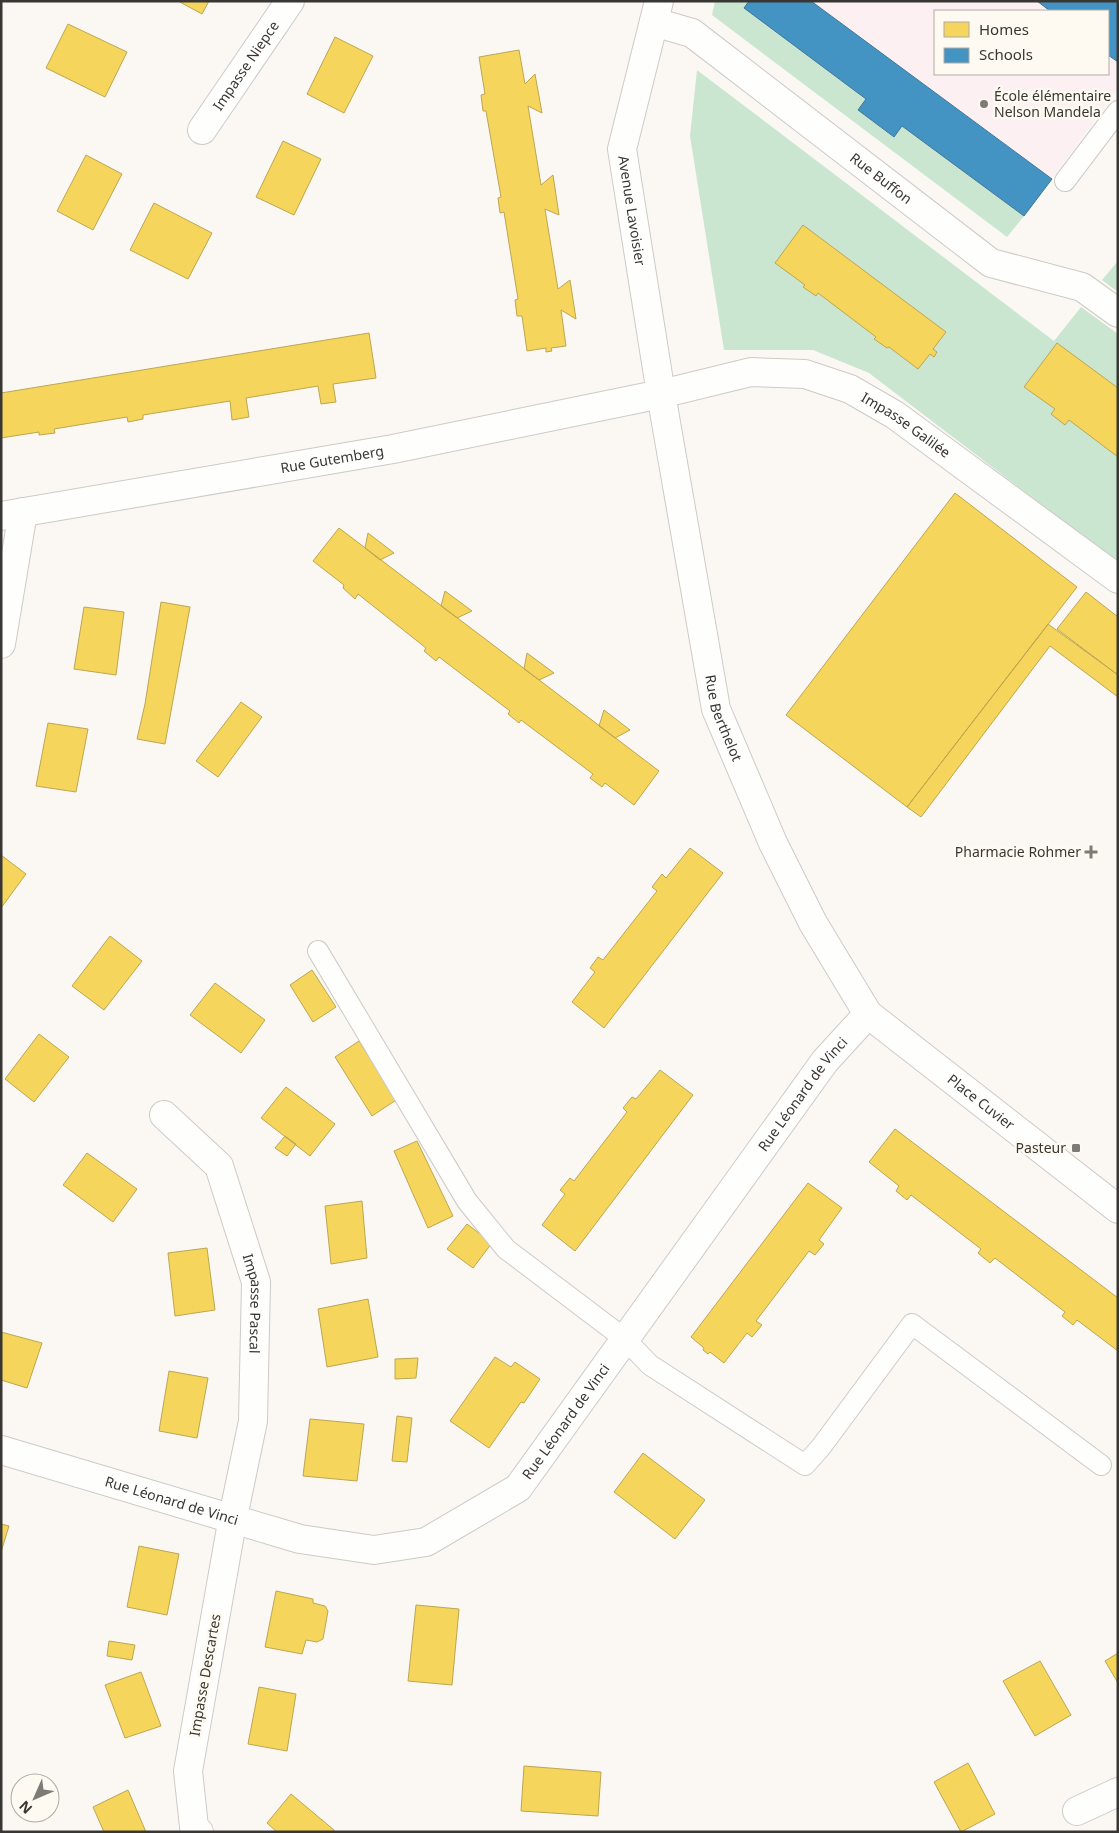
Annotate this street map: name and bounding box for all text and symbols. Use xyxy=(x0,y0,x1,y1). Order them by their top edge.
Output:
legend xyxy=(934,10,1109,75)
street label: Impasse Niepce xyxy=(208,17,283,114)
text: Homes xyxy=(979,19,1029,39)
text: Schools xyxy=(979,44,1033,64)
place label: École élémentaire Nelson Mandela xyxy=(994,86,1111,121)
marker: École élémentaire Nelson Mandela xyxy=(978,98,990,110)
street label: Rue Buffon xyxy=(846,148,916,208)
street label: Avenue Lavoisier xyxy=(614,154,650,267)
street label: Impasse Galilée xyxy=(858,388,955,462)
street label: Rue Gutemberg xyxy=(279,441,385,477)
street label: Rue Berthelot xyxy=(701,673,747,764)
place label: Pharmacie Rohmer xyxy=(955,842,1081,861)
marker: Pharmacie Rohmer xyxy=(1085,846,1097,858)
street label: Rue Léonard de Vinci xyxy=(753,1033,851,1155)
street label: Place Cuvier xyxy=(944,1070,1019,1134)
place label: Pasteur xyxy=(1016,1138,1066,1157)
marker: Pasteur xyxy=(1070,1142,1082,1154)
street label: Impasse Pascal xyxy=(239,1251,266,1354)
street label: Rue Léonard de Vinci xyxy=(517,1360,613,1483)
street label: Rue Léonard de Vinci xyxy=(103,1471,241,1529)
street label: Impasse Descartes xyxy=(184,1612,225,1738)
north arrow xyxy=(10,1773,60,1823)
text: N xyxy=(15,1797,36,1818)

